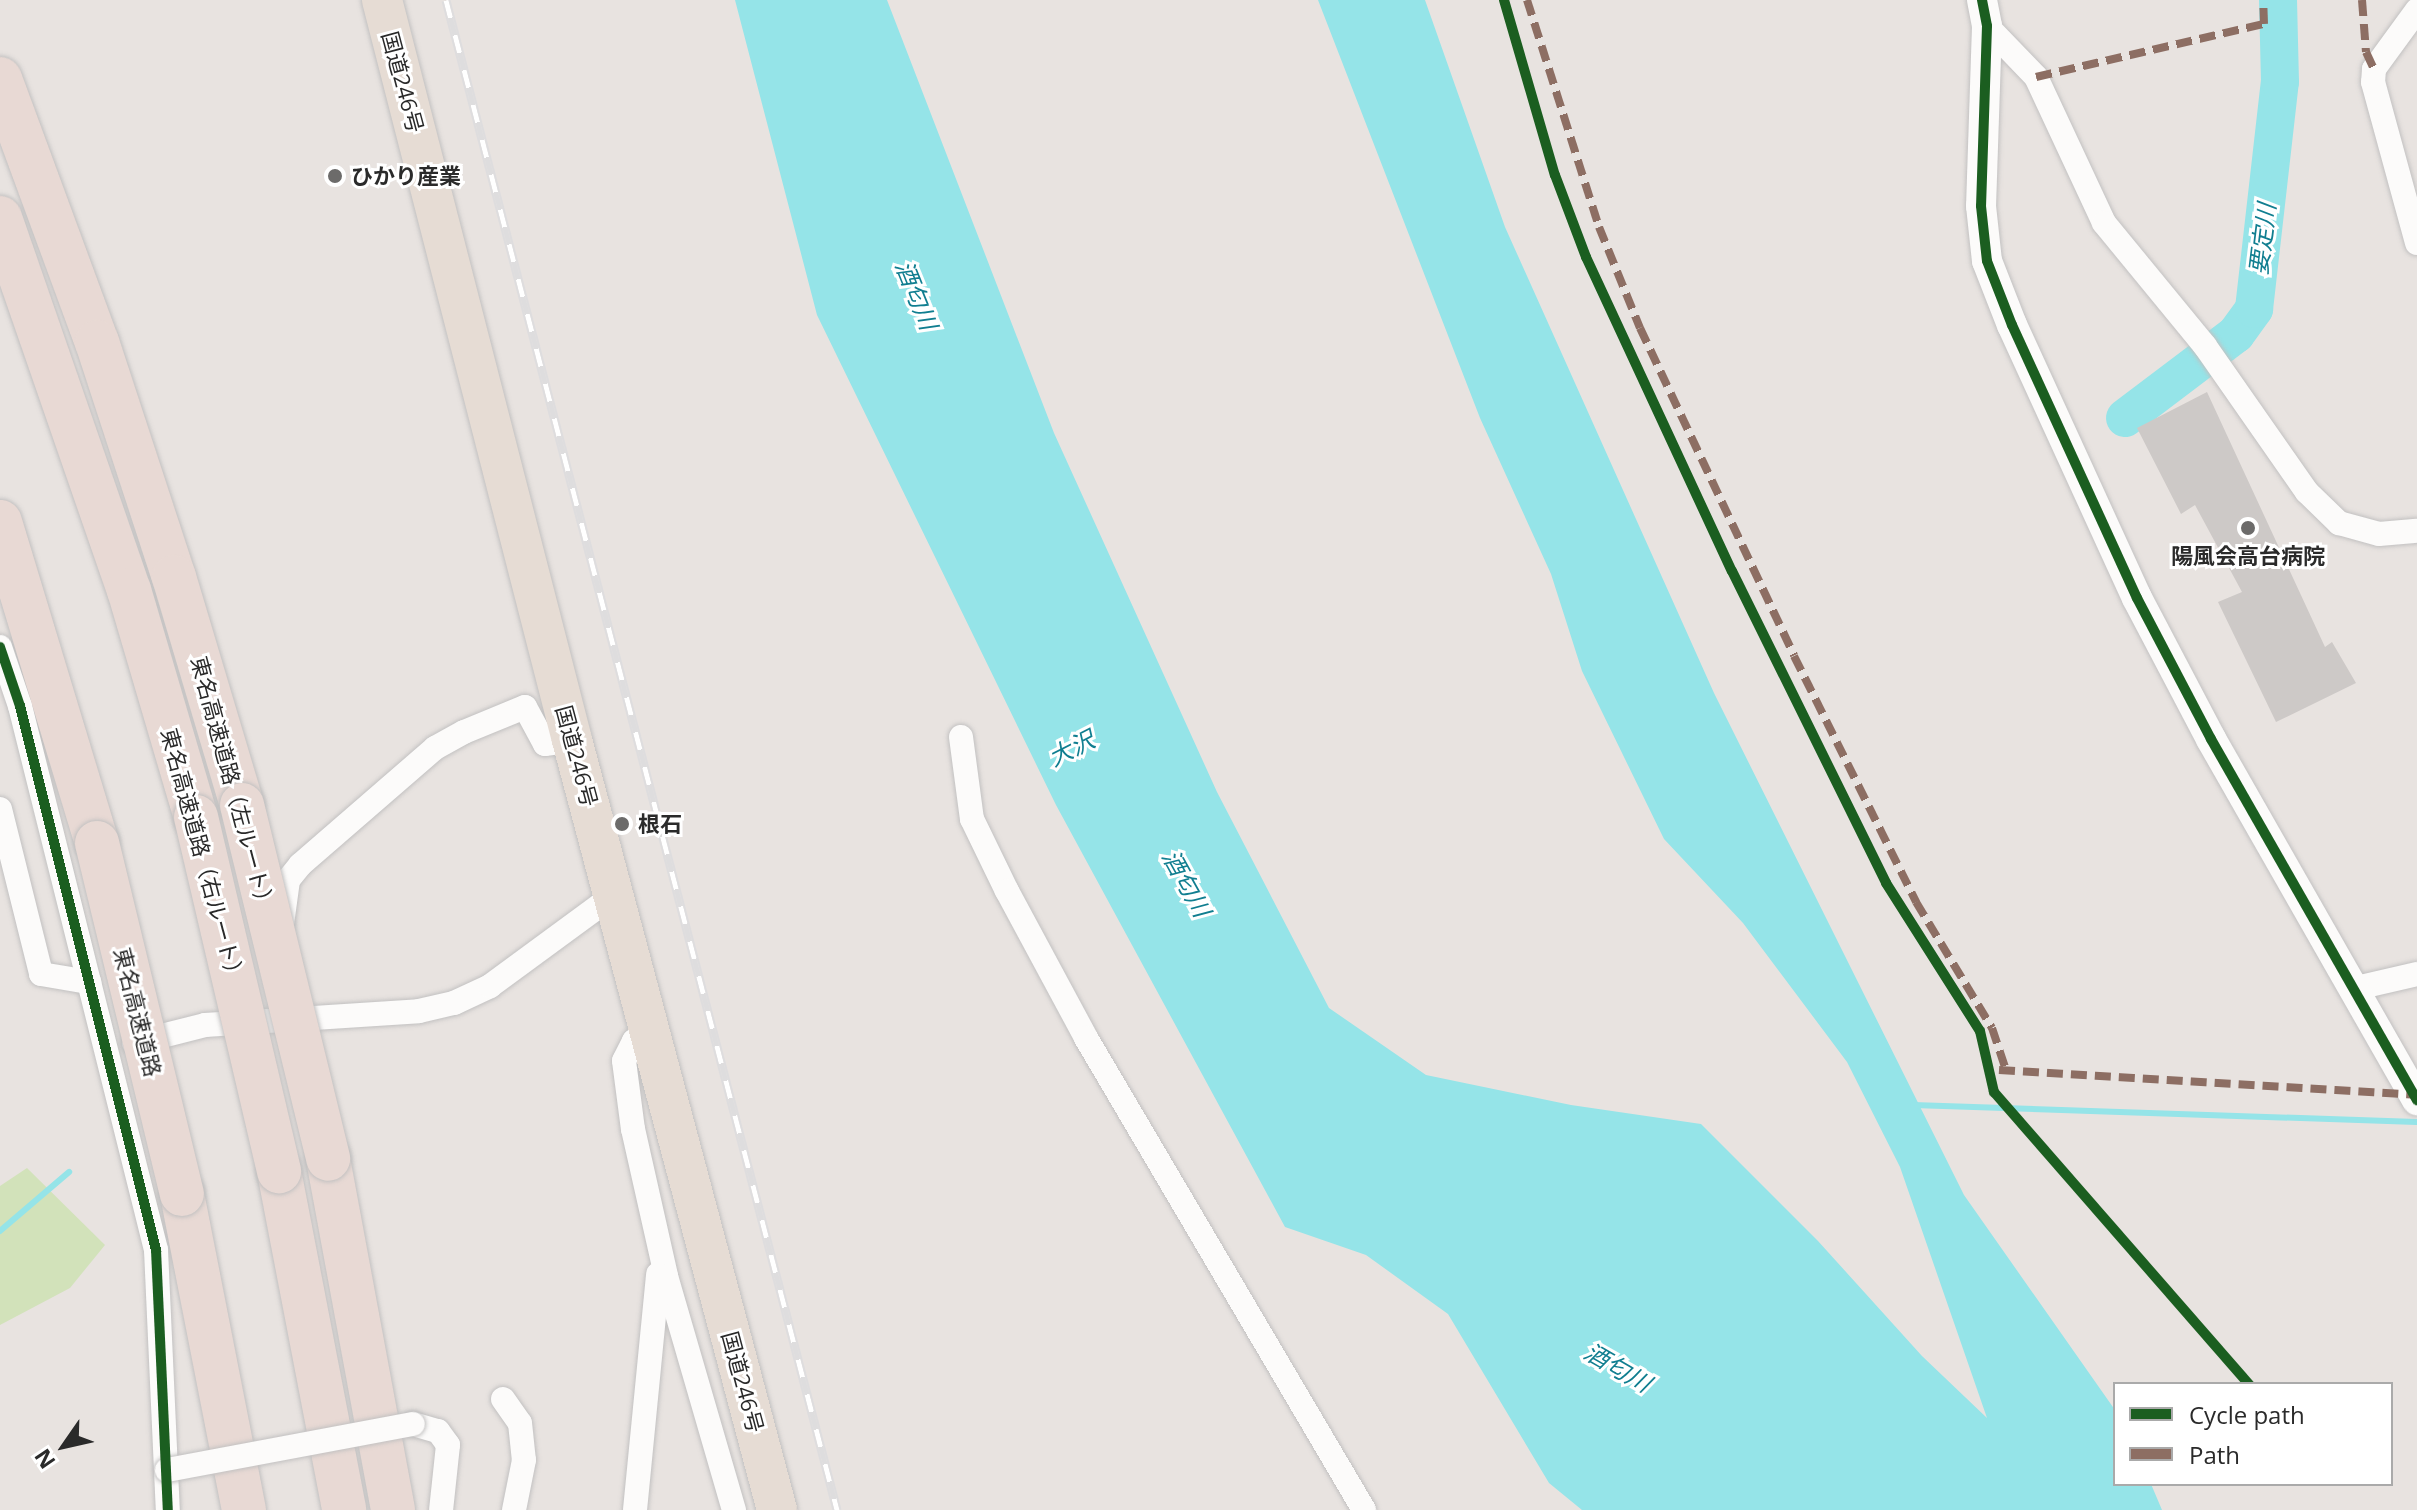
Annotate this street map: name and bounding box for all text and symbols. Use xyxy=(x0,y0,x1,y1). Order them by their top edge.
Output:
street label: 国道246号 xyxy=(377,28,429,136)
place label: ひかり産業 xyxy=(351,163,461,189)
marker: ひかり産業 xyxy=(326,167,344,185)
water label: 要定川 xyxy=(2243,202,2281,276)
water label: 酒匂川 xyxy=(890,256,944,334)
marker: 陽風会高台病院 xyxy=(2237,517,2259,539)
place label: 陽風会高台病院 xyxy=(2171,543,2325,569)
street label: 東名高速道路（左ルート） xyxy=(186,653,280,915)
street label: 国道246号 xyxy=(551,702,603,810)
water label: 大沢 xyxy=(1043,724,1099,772)
street label: 東名高速道路（右ルート） xyxy=(156,725,250,987)
place label: 根石 xyxy=(638,811,682,837)
marker: 根石 xyxy=(613,815,631,833)
water label: 酒匂川 xyxy=(1157,845,1217,921)
street label: 東名高速道路 xyxy=(109,945,167,1079)
street label: 国道246号 xyxy=(717,1328,769,1436)
water label: 酒匂川 xyxy=(1580,1337,1656,1397)
legend xyxy=(2113,1382,2393,1486)
text: Cycle path xyxy=(2189,1398,2305,1431)
north arrow xyxy=(24,1406,104,1486)
text: Path xyxy=(2189,1438,2240,1471)
text: N xyxy=(27,1444,62,1475)

